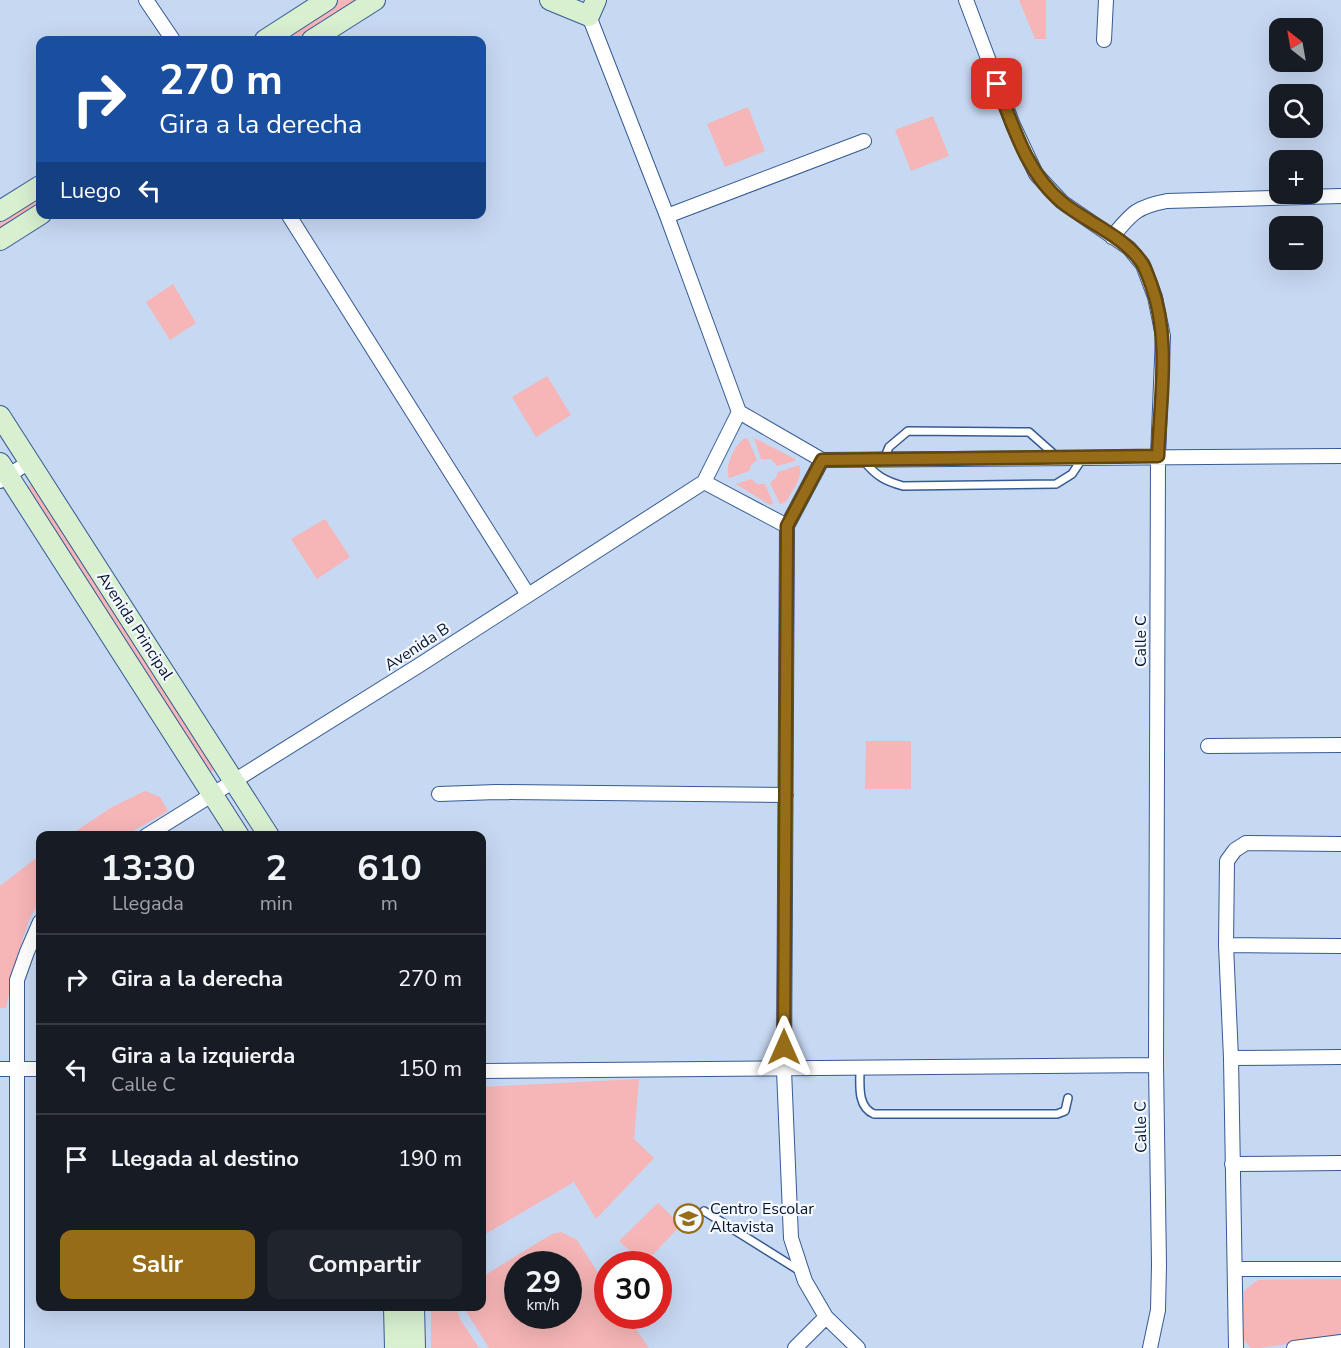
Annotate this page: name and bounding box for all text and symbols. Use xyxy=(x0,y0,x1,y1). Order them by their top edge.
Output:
north arrow xyxy=(1269,18,1323,72)
map controls xyxy=(1269,18,1323,270)
text: 270 m xyxy=(159,52,283,109)
pin xyxy=(971,58,1022,109)
icon: right xyxy=(60,60,138,138)
icon: arrive xyxy=(980,67,1013,100)
button: search xyxy=(1269,84,1323,138)
text: Gira a la derecha xyxy=(159,106,362,143)
button: + xyxy=(1269,150,1323,204)
icon: left xyxy=(133,174,166,207)
text: Luego xyxy=(60,176,121,206)
button: − xyxy=(1269,216,1323,270)
street label: Avenida Principal xyxy=(92,568,178,685)
street label: Calle C xyxy=(1130,615,1152,667)
street label: Avenida B xyxy=(380,618,454,676)
text: 13:30 xyxy=(100,844,196,893)
text: 2 xyxy=(265,844,287,893)
text: 610 xyxy=(357,844,422,893)
text: Llegada xyxy=(112,890,184,917)
text: min xyxy=(260,890,293,917)
text: m xyxy=(381,890,398,917)
icon: right xyxy=(60,963,93,996)
text: Gira a la derecha xyxy=(111,964,283,994)
text: 270 m xyxy=(398,964,462,994)
position arrow xyxy=(752,1015,816,1079)
text: Gira a la izquierda xyxy=(111,1041,295,1071)
icon: left xyxy=(60,1053,93,1086)
text: 150 m xyxy=(398,1054,462,1084)
text: Calle C xyxy=(111,1071,176,1098)
street label: Calle C xyxy=(1130,1101,1152,1153)
icon: arrive xyxy=(60,1143,93,1176)
text: Llegada al destino xyxy=(111,1144,299,1174)
text: 190 m xyxy=(398,1144,462,1174)
place label: Centro Escolar Altavista xyxy=(710,1198,814,1238)
school or university icon: Centro Escolar Altavista xyxy=(673,1202,705,1234)
button: Salir xyxy=(60,1230,255,1299)
button: Compartir xyxy=(267,1230,462,1299)
speed limit sign: 30 xyxy=(594,1251,672,1329)
text: 29 xyxy=(525,1262,561,1303)
text: km/h xyxy=(526,1295,560,1315)

